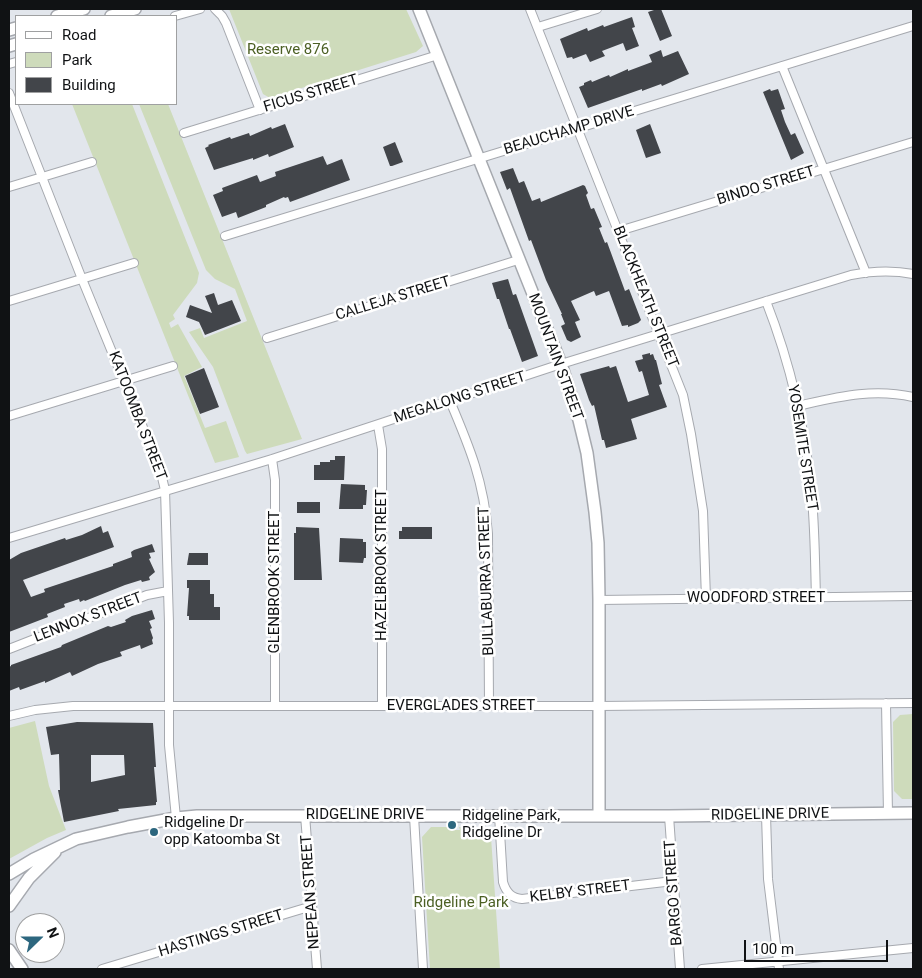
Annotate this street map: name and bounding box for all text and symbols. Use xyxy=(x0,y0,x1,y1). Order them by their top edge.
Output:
legend xyxy=(15,15,178,105)
text: Road xyxy=(62,26,96,44)
park label: Reserve 876 xyxy=(247,41,329,59)
text: Park xyxy=(62,51,92,69)
street label: FICUS STREET xyxy=(262,71,360,117)
text: Building xyxy=(62,76,116,94)
street label: BEAUCHAMP DRIVE xyxy=(502,103,636,159)
street label: BINDO STREET xyxy=(715,163,817,209)
street label: BLACKHEATH STREET xyxy=(608,224,682,370)
street label: CALLEJA STREET xyxy=(333,273,453,325)
street label: MOUNTAIN STREET xyxy=(524,291,586,423)
street label: KATOOMBA STREET xyxy=(104,349,170,483)
street label: MEGALONG STREET xyxy=(392,368,528,428)
street label: YOSEMITE STREET xyxy=(783,383,821,513)
street label: HAZELBROOK STREET xyxy=(373,489,391,641)
street label: BULLABURRA STREET xyxy=(475,506,499,656)
street label: GLENBROOK STREET xyxy=(266,510,284,654)
street label: LENNOX STREET xyxy=(31,589,145,647)
street label: WOODFORD STREET xyxy=(687,589,825,607)
street label: EVERGLADES STREET xyxy=(387,697,535,715)
street label: RIDGELINE DRIVE xyxy=(711,805,829,825)
street label: RIDGELINE DRIVE xyxy=(306,806,424,824)
place label: Ridgeline Park, Ridgeline Dr xyxy=(462,807,560,842)
place label: Ridgeline Dr opp Katoomba St xyxy=(164,814,280,849)
marker: Ridgeline Park, Ridgeline Dr xyxy=(446,819,458,831)
marker: Ridgeline Dr opp Katoomba St xyxy=(148,826,160,838)
street label: NEPEAN STREET xyxy=(298,834,324,950)
street label: BARGO STREET xyxy=(661,840,687,946)
street label: KELBY STREET xyxy=(529,877,631,907)
park label: Ridgeline Park xyxy=(413,894,509,912)
street label: HASTINGS STREET xyxy=(157,906,285,962)
north arrow xyxy=(15,913,65,963)
text: N xyxy=(44,925,62,940)
scale bar xyxy=(747,930,891,962)
text: 100 m xyxy=(752,940,794,958)

